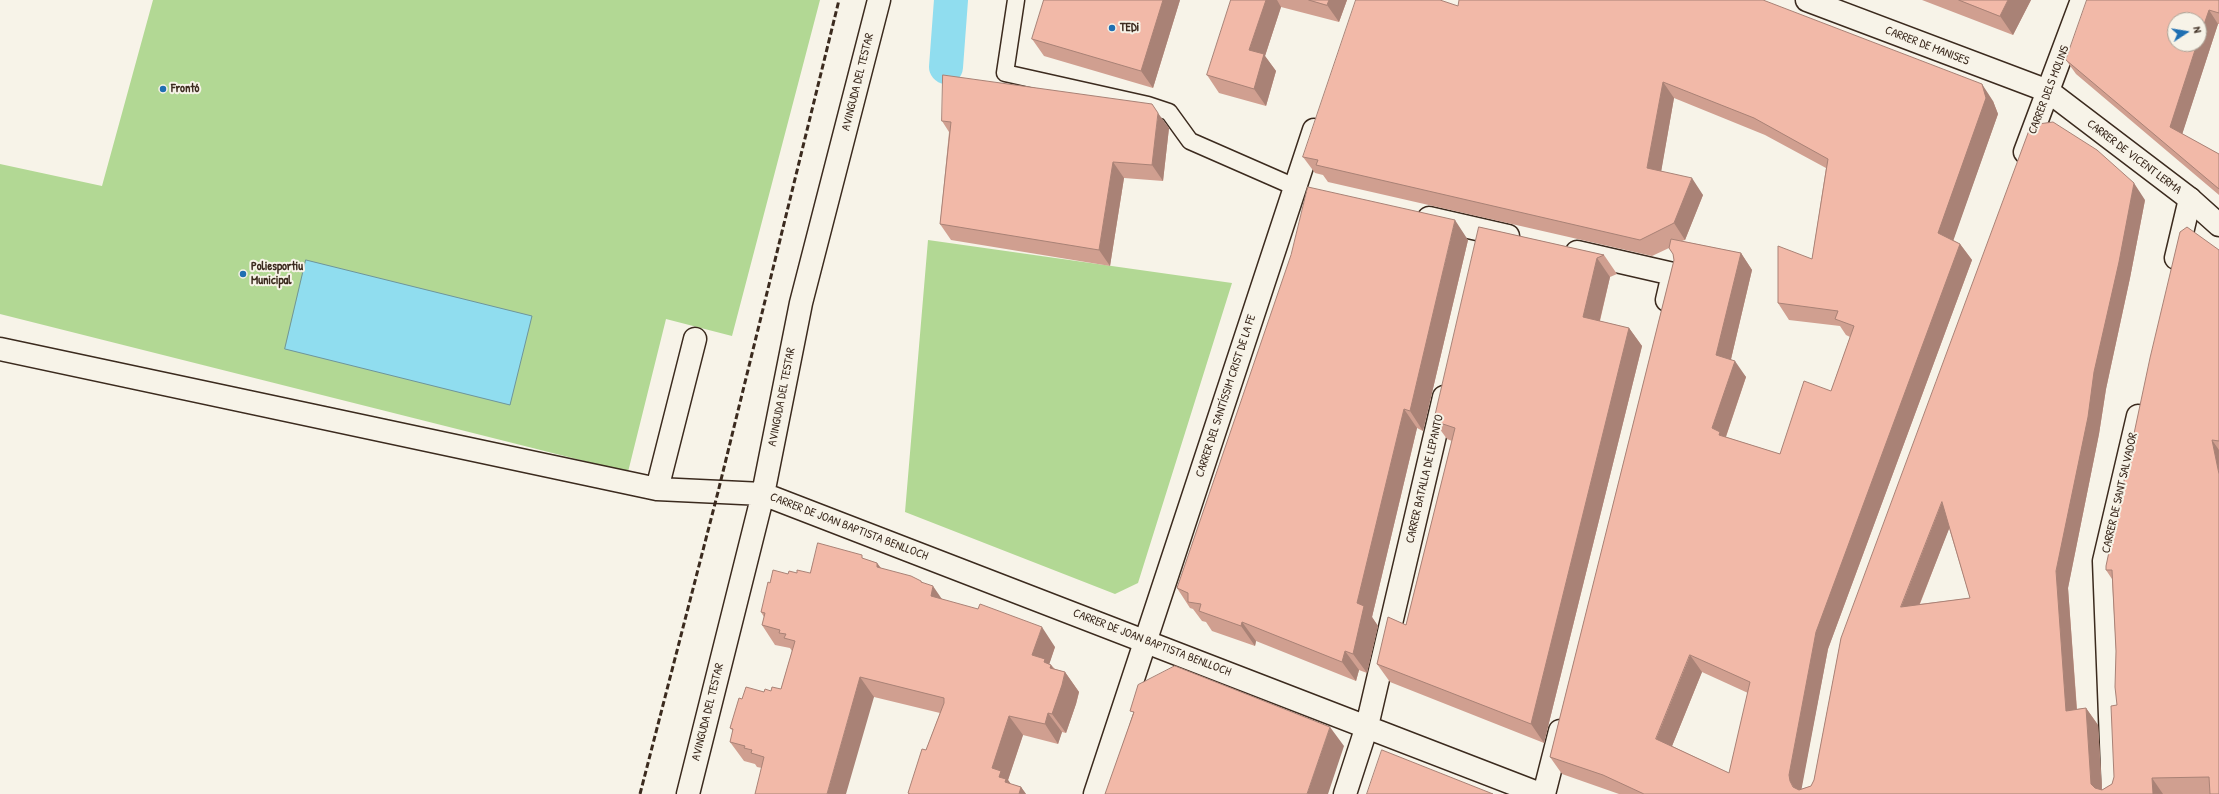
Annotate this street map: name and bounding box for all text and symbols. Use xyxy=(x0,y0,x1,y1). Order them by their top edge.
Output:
north arrow xyxy=(2167,12,2207,52)
place label: TEDi xyxy=(1120,21,1139,35)
marker: TEDi xyxy=(1107,23,1117,33)
street label: CARRER DE MANISES xyxy=(1883,23,1971,69)
text: N xyxy=(2190,25,2205,34)
street label: AVINGUDA DEL TESTAR xyxy=(839,32,877,132)
street label: CARRER DELS MOLINS xyxy=(2026,44,2072,136)
place label: Frontó xyxy=(171,82,199,96)
marker: Frontó xyxy=(158,84,168,94)
street label: CARRER DE VICENT LERMA xyxy=(2084,117,2184,197)
place label: Poliesportiu Municipal xyxy=(251,260,303,288)
marker: Poliesportiu Municipal xyxy=(238,269,248,279)
street label: CARRER DEL SANTÍSSIM CRIST DE LA FE xyxy=(1193,313,1259,479)
street label: AVINGUDA DEL TESTAR xyxy=(765,347,799,447)
street label: CARRER BATALLA DE LEPANTO xyxy=(1403,413,1447,545)
street label: CARRER DE SANT SALVADOR xyxy=(2099,431,2141,555)
street label: CARRER DE JOAN BAPTISTA BENLLOCH xyxy=(768,490,930,564)
street label: CARRER DE JOAN BAPTISTA BENLLOCH xyxy=(1071,606,1233,680)
street label: AVINGUDA DEL TESTAR xyxy=(689,662,727,762)

